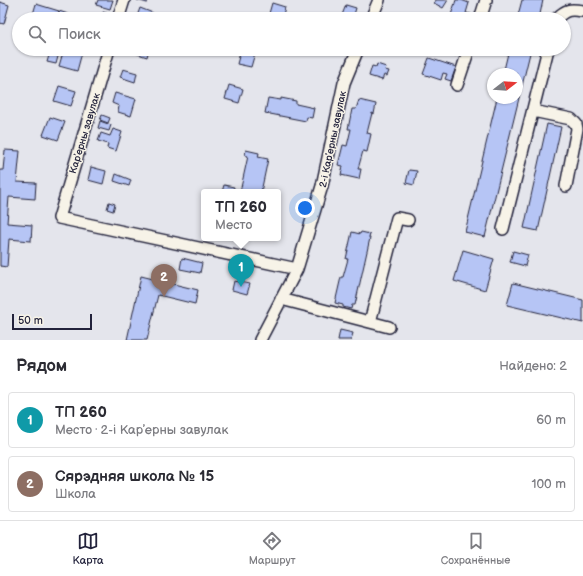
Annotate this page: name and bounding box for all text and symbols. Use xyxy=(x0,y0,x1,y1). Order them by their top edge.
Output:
search box xyxy=(12,12,571,56)
icon: search xyxy=(26,23,48,45)
text: Поиск xyxy=(58,25,101,44)
north arrow xyxy=(487,68,523,104)
street label: 2-і Карʼерны завулак xyxy=(317,89,349,189)
street label: Карʼерны завулак xyxy=(67,91,103,175)
popup xyxy=(201,189,281,241)
text: ТП 260 xyxy=(215,198,267,217)
your location xyxy=(295,198,315,218)
text: Место xyxy=(215,217,252,233)
pin: 1 xyxy=(228,254,254,287)
pin: 2 xyxy=(151,264,177,297)
scale bar xyxy=(12,312,92,331)
text: 50 m xyxy=(18,314,43,327)
text: Рядом xyxy=(16,356,67,376)
text: Найдено: 2 xyxy=(499,358,567,374)
text: ТП 260 xyxy=(55,403,107,422)
text: 1 xyxy=(27,412,33,428)
text: 60 m xyxy=(536,412,566,428)
text: Место · 2-і Карʼерны завулак xyxy=(55,422,228,438)
text: Сярэдняя школа № 15 xyxy=(55,467,214,486)
text: 2 xyxy=(26,476,34,492)
text: 100 m xyxy=(531,476,566,492)
text: Школа xyxy=(55,486,96,502)
tab: Карта xyxy=(73,530,104,567)
tab: Маршрут xyxy=(249,530,296,567)
tab: Сохранённые xyxy=(441,530,510,567)

